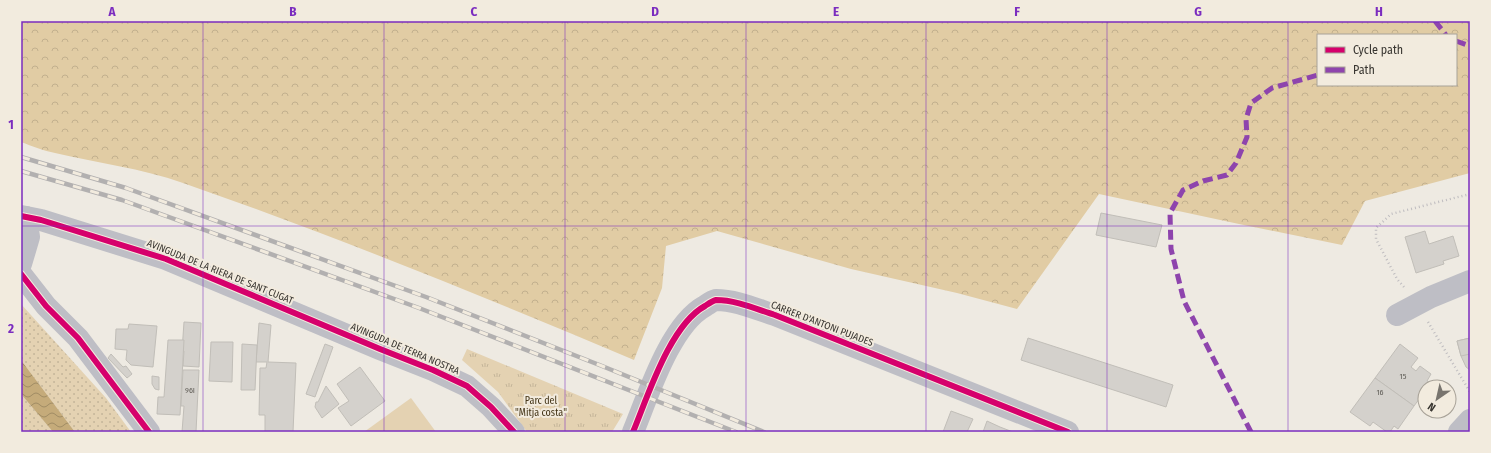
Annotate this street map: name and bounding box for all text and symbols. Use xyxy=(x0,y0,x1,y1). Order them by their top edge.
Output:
text: A xyxy=(107,4,116,19)
text: B xyxy=(289,4,297,19)
text: C xyxy=(471,4,478,19)
text: D xyxy=(651,4,659,19)
text: E xyxy=(833,4,839,19)
text: F xyxy=(1014,4,1020,19)
text: G xyxy=(1194,4,1202,19)
text: H xyxy=(1375,4,1383,19)
legend xyxy=(1317,34,1457,86)
text: Cycle path xyxy=(1353,43,1403,57)
text: Path xyxy=(1353,63,1375,77)
text: 1 xyxy=(8,117,14,132)
street label: AVINGUDA DE LA RIERA DE SANT CUGAT xyxy=(145,237,295,307)
street label: CARRER D'ANTONI PUJADES xyxy=(769,299,875,349)
text: 2 xyxy=(7,321,14,336)
street label: AVINGUDA DE TERRA NOSTRA xyxy=(349,321,462,378)
house number: 15 xyxy=(1400,372,1407,381)
north arrow xyxy=(1417,379,1457,419)
house number: 96I xyxy=(185,386,195,395)
house number: 16 xyxy=(1376,388,1384,397)
park label: Parc del "Mitja costa" xyxy=(515,395,567,419)
text: N xyxy=(1425,400,1438,414)

